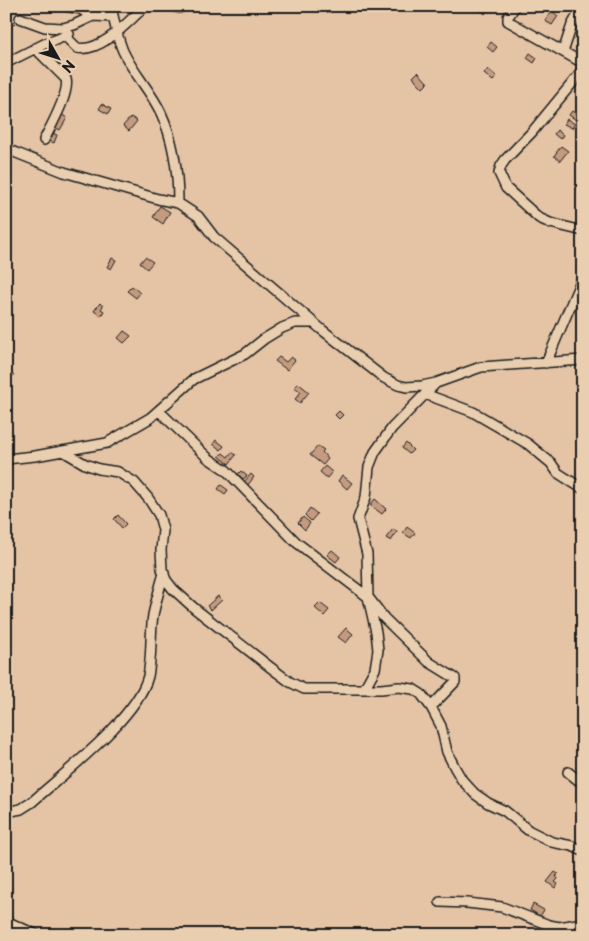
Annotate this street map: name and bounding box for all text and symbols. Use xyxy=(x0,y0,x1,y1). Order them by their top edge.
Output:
north arrow xyxy=(32,32,82,82)
text: N xyxy=(57,56,80,77)

